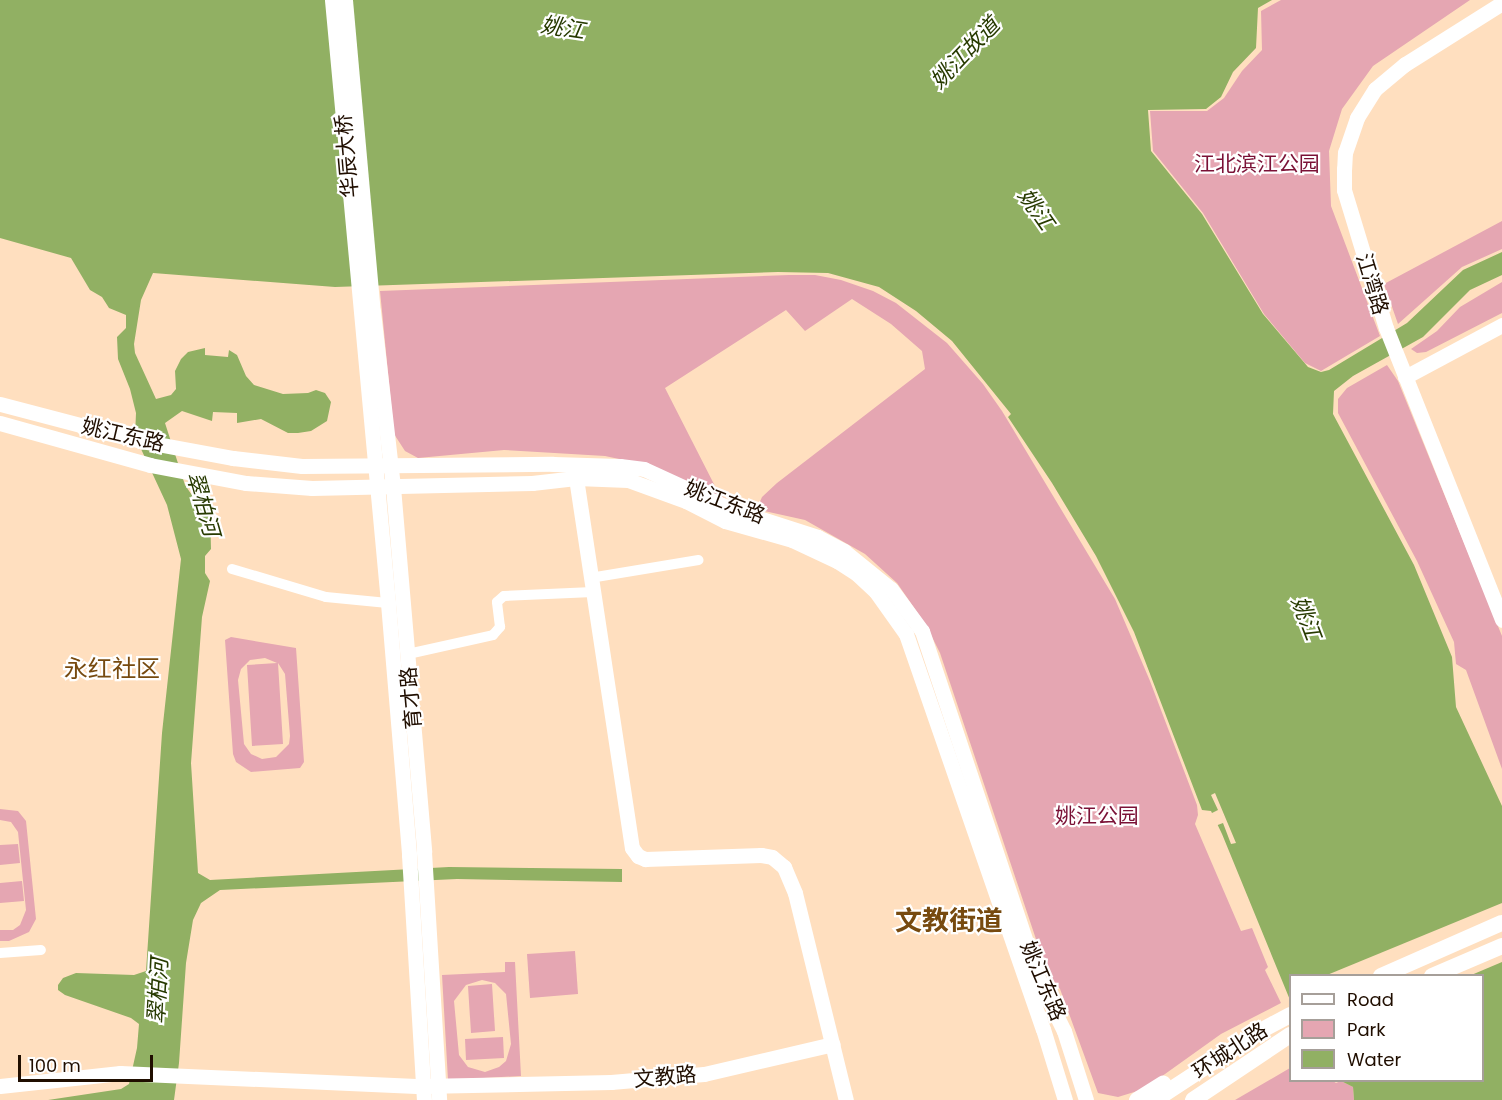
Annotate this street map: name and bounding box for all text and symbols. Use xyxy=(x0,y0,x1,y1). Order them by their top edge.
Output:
water label: 姚江 xyxy=(539,12,587,44)
water label: 姚江故道 xyxy=(925,12,1005,94)
street label: 华辰大桥 xyxy=(331,113,363,199)
park label: 江北滨江公园 xyxy=(1194,151,1320,177)
water label: 姚江 xyxy=(1013,183,1059,235)
street label: 江湾路 xyxy=(1351,250,1393,318)
street label: 姚江东路 xyxy=(79,413,167,457)
water label: 翠柏河 xyxy=(181,469,225,539)
street label: 姚江东路 xyxy=(681,475,769,529)
water label: 姚江 xyxy=(1286,593,1326,643)
district label: 永红社区 xyxy=(64,655,160,683)
street label: 育才路 xyxy=(396,666,426,730)
park label: 姚江公园 xyxy=(1055,803,1139,829)
district label: 文教街道 xyxy=(895,905,1003,937)
street label: 姚江东路 xyxy=(1015,937,1071,1025)
water label: 翠柏河 xyxy=(143,957,173,1025)
legend xyxy=(1289,974,1484,1082)
text: Road xyxy=(1347,987,1394,1012)
text: Park xyxy=(1347,1017,1386,1042)
street label: 环城北路 xyxy=(1188,1018,1272,1084)
scale bar xyxy=(21,1043,156,1081)
text: Water xyxy=(1347,1047,1401,1072)
text: 100 m xyxy=(29,1053,81,1078)
street label: 文教路 xyxy=(633,1062,697,1092)

